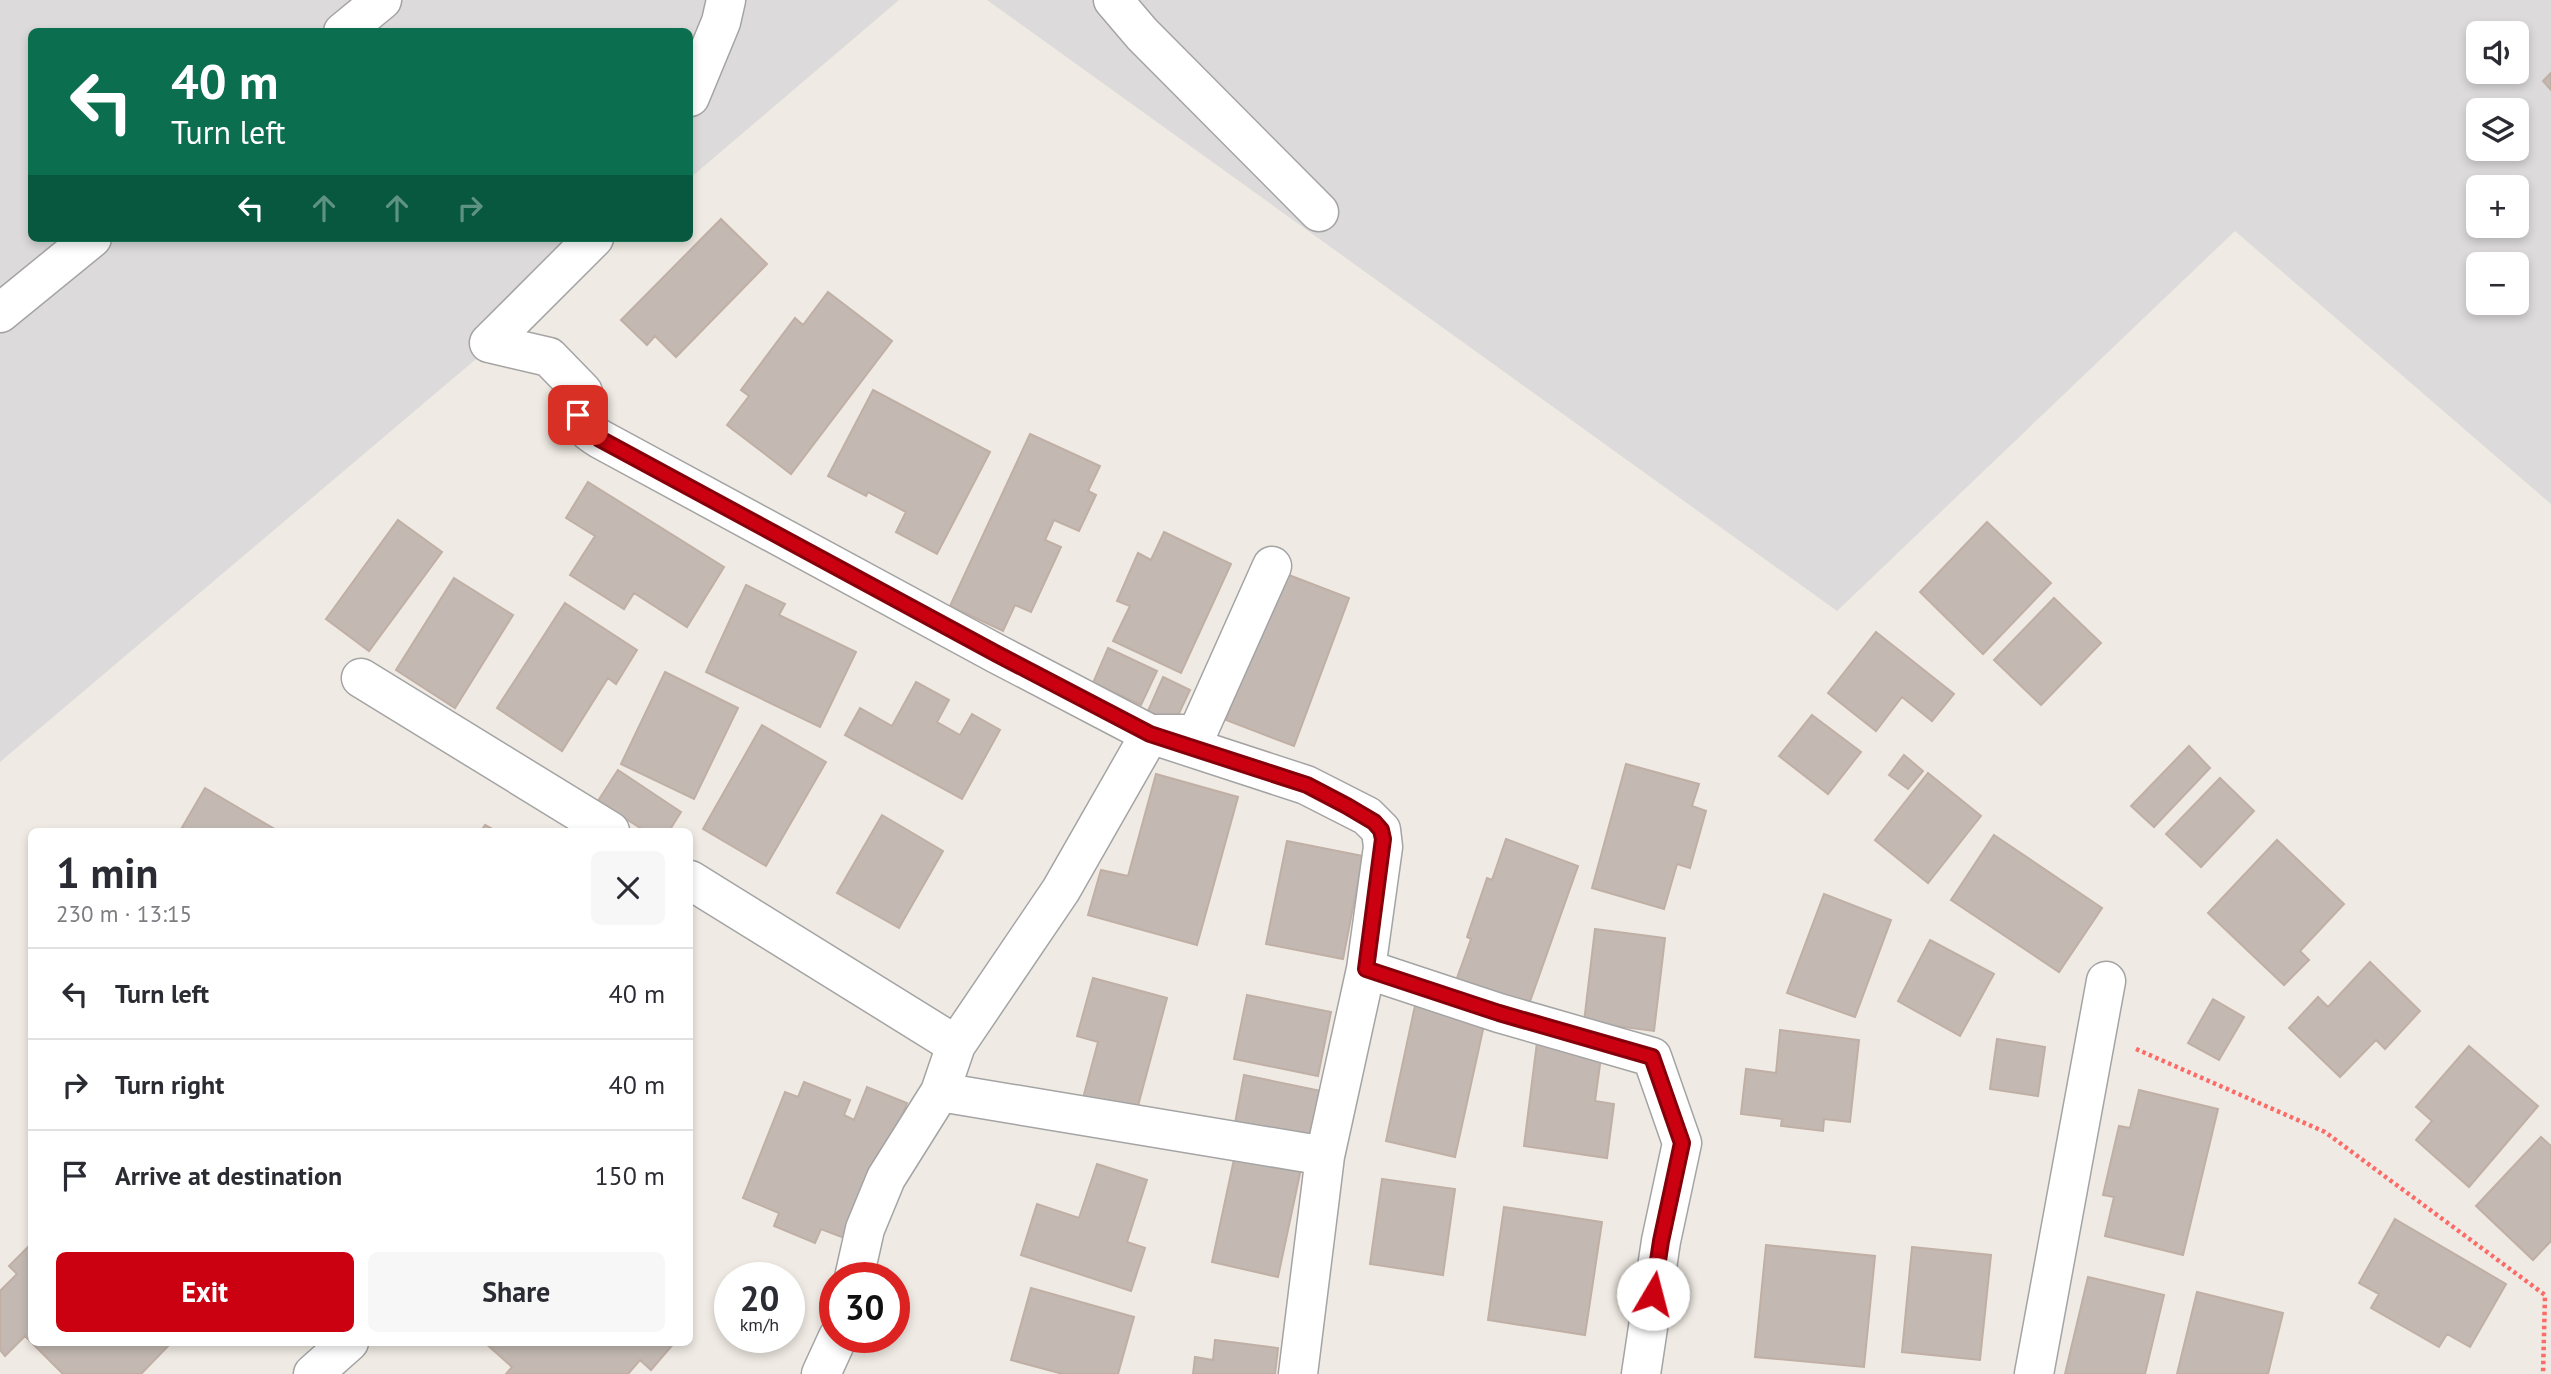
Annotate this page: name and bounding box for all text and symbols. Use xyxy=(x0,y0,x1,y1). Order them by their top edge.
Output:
map controls xyxy=(2466,21,2529,315)
button: sound xyxy=(2466,21,2529,84)
text: 40 m xyxy=(171,49,278,113)
icon: left xyxy=(56,56,147,147)
button: layers xyxy=(2466,98,2529,161)
text: Turn left xyxy=(171,111,286,153)
button: + xyxy=(2466,175,2529,238)
icon: left xyxy=(232,189,270,227)
icon: ahead xyxy=(305,189,343,227)
icon: ahead xyxy=(378,189,416,227)
icon: right xyxy=(451,189,489,227)
button: − xyxy=(2466,252,2529,315)
pin xyxy=(548,385,608,445)
icon: arrive xyxy=(559,396,597,434)
text: 1 min xyxy=(56,845,158,900)
button: close xyxy=(591,851,665,925)
text: 230 m · 13:15 xyxy=(56,899,192,928)
icon: left xyxy=(56,975,94,1013)
text: Turn left xyxy=(115,977,209,1010)
text: 40 m xyxy=(609,977,665,1010)
icon: right xyxy=(56,1066,94,1104)
text: Turn right xyxy=(115,1068,224,1101)
text: 40 m xyxy=(609,1068,665,1101)
icon: arrive xyxy=(56,1157,94,1195)
text: Arrive at destination xyxy=(115,1159,342,1192)
text: 150 m xyxy=(594,1159,665,1192)
button: Exit xyxy=(56,1252,354,1332)
button: Share xyxy=(368,1252,665,1332)
position arrow xyxy=(1616,1257,1690,1331)
speed limit sign: 30 xyxy=(819,1262,910,1353)
text: 20 xyxy=(740,1275,779,1321)
text: km/h xyxy=(740,1313,779,1336)

